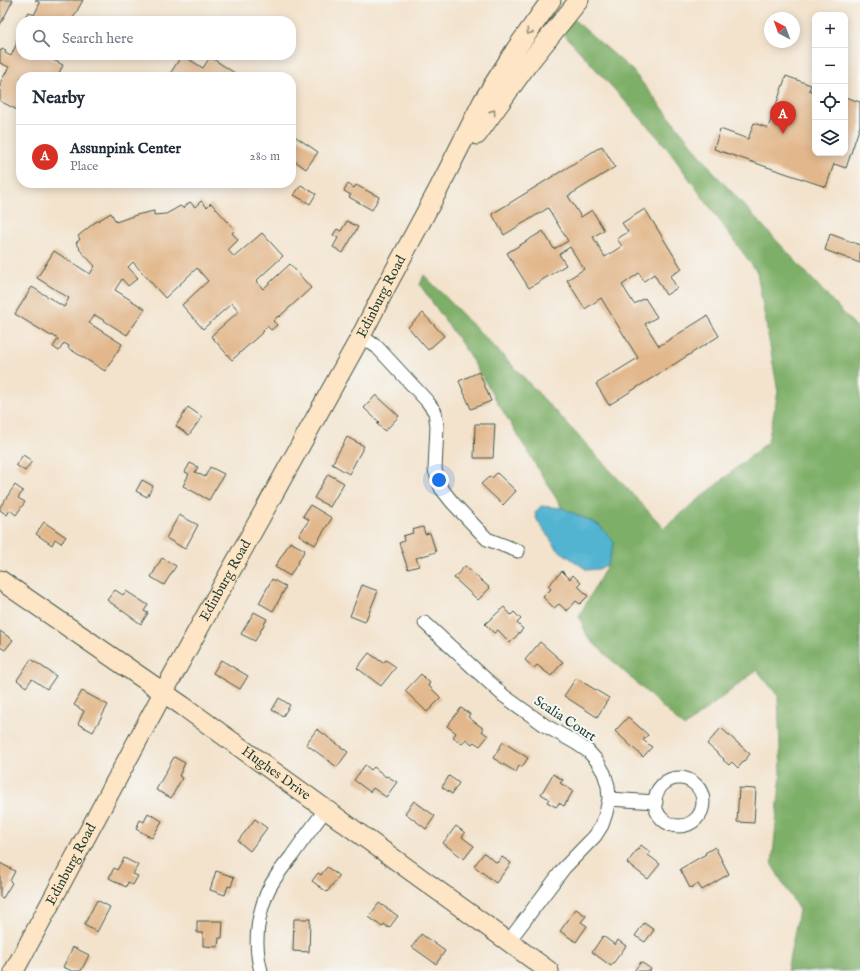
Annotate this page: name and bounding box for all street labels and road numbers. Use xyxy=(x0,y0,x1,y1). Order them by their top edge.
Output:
street label: Edinburg Road xyxy=(353,252,410,341)
street label: Edinburg Road xyxy=(196,536,255,624)
street label: Scalia Court xyxy=(530,692,600,746)
street label: Hughes Drive xyxy=(238,742,315,805)
street label: Edinburg Road xyxy=(42,820,101,908)

